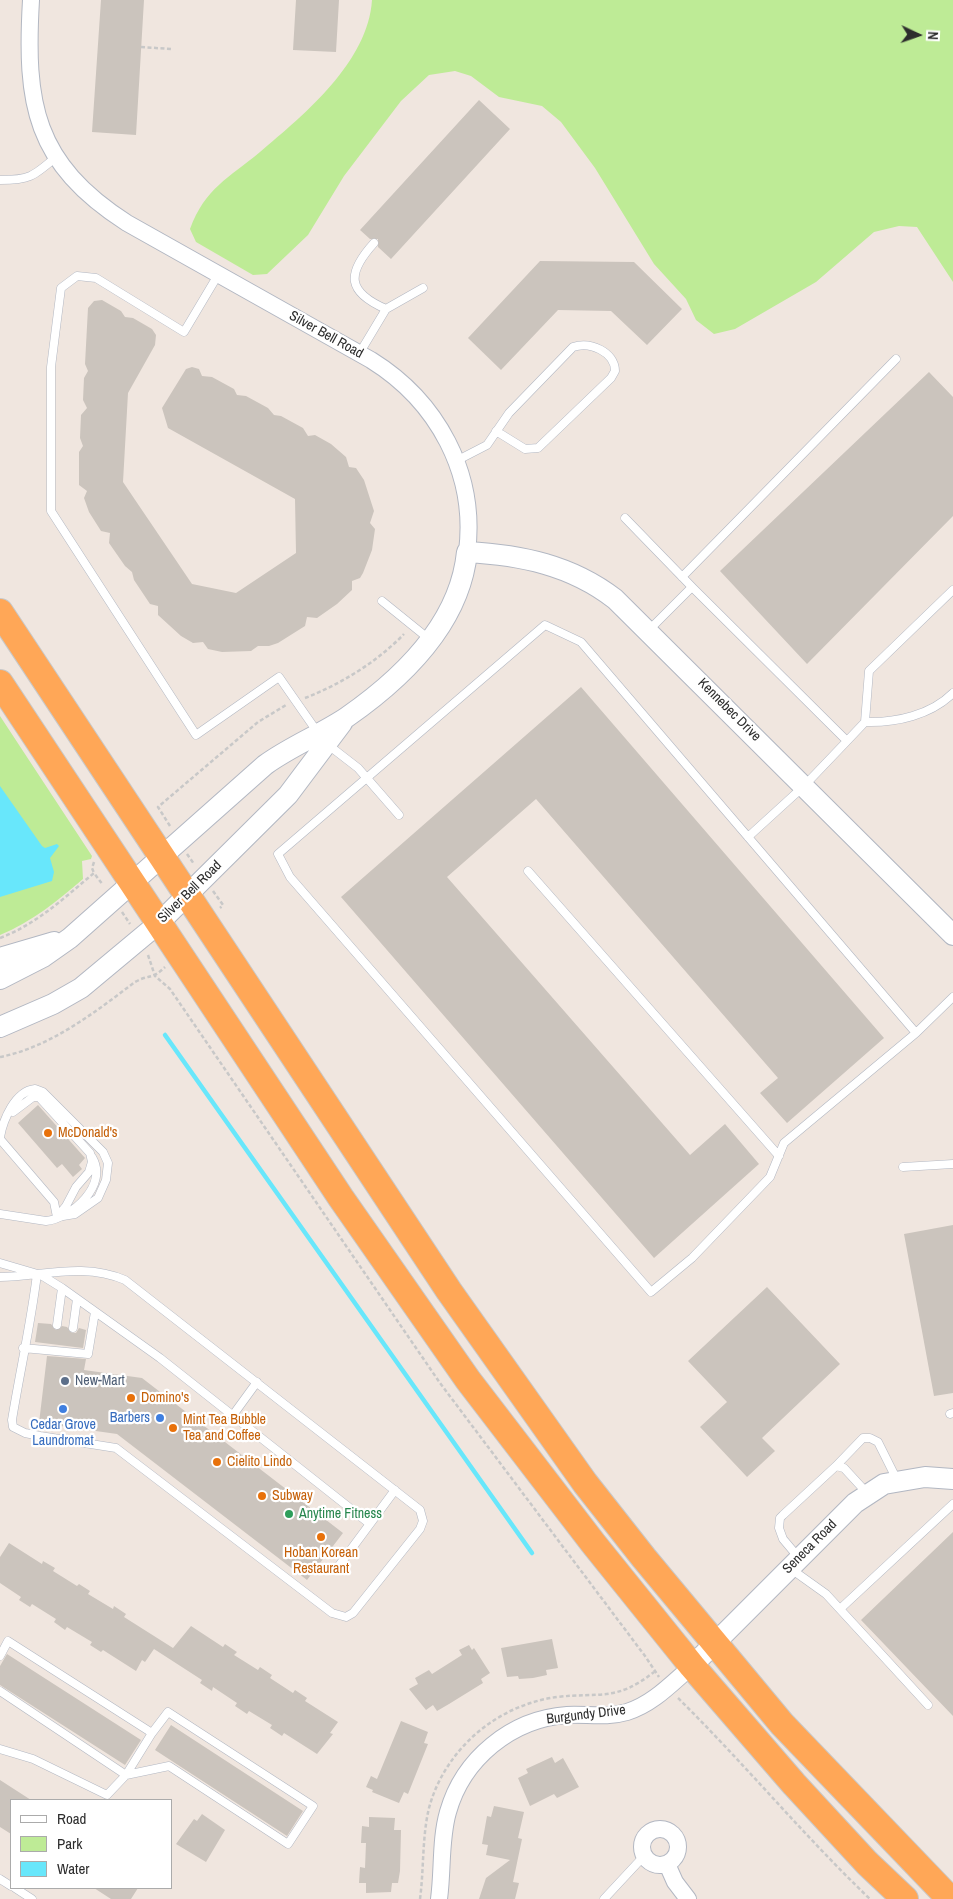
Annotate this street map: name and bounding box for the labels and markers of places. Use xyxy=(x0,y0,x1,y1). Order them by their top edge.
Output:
place label: McDonald's xyxy=(58,1125,118,1141)
marker: McDonald's xyxy=(42,1127,54,1139)
place label: New-Mart xyxy=(75,1373,125,1389)
marker: New-Mart xyxy=(59,1375,71,1387)
place label: Domino's xyxy=(141,1390,189,1406)
marker: Domino's xyxy=(125,1392,137,1404)
marker: Cedar Grove Laundromat xyxy=(57,1403,69,1415)
place label: Barbers xyxy=(110,1410,150,1426)
marker: Barbers xyxy=(154,1412,166,1424)
place label: Mint Tea Bubble Tea and Coffee xyxy=(183,1412,266,1444)
place label: Cedar Grove Laundromat xyxy=(30,1417,96,1450)
marker: Mint Tea Bubble Tea and Coffee xyxy=(167,1422,179,1434)
place label: Cielito Lindo xyxy=(227,1454,292,1470)
marker: Cielito Lindo xyxy=(211,1456,223,1468)
place label: Subway xyxy=(272,1488,313,1504)
marker: Subway xyxy=(256,1490,268,1502)
place label: Anytime Fitness xyxy=(299,1506,382,1522)
marker: Anytime Fitness xyxy=(283,1508,295,1520)
marker: Hoban Korean Restaurant xyxy=(315,1531,327,1543)
place label: Hoban Korean Restaurant xyxy=(284,1545,358,1578)

